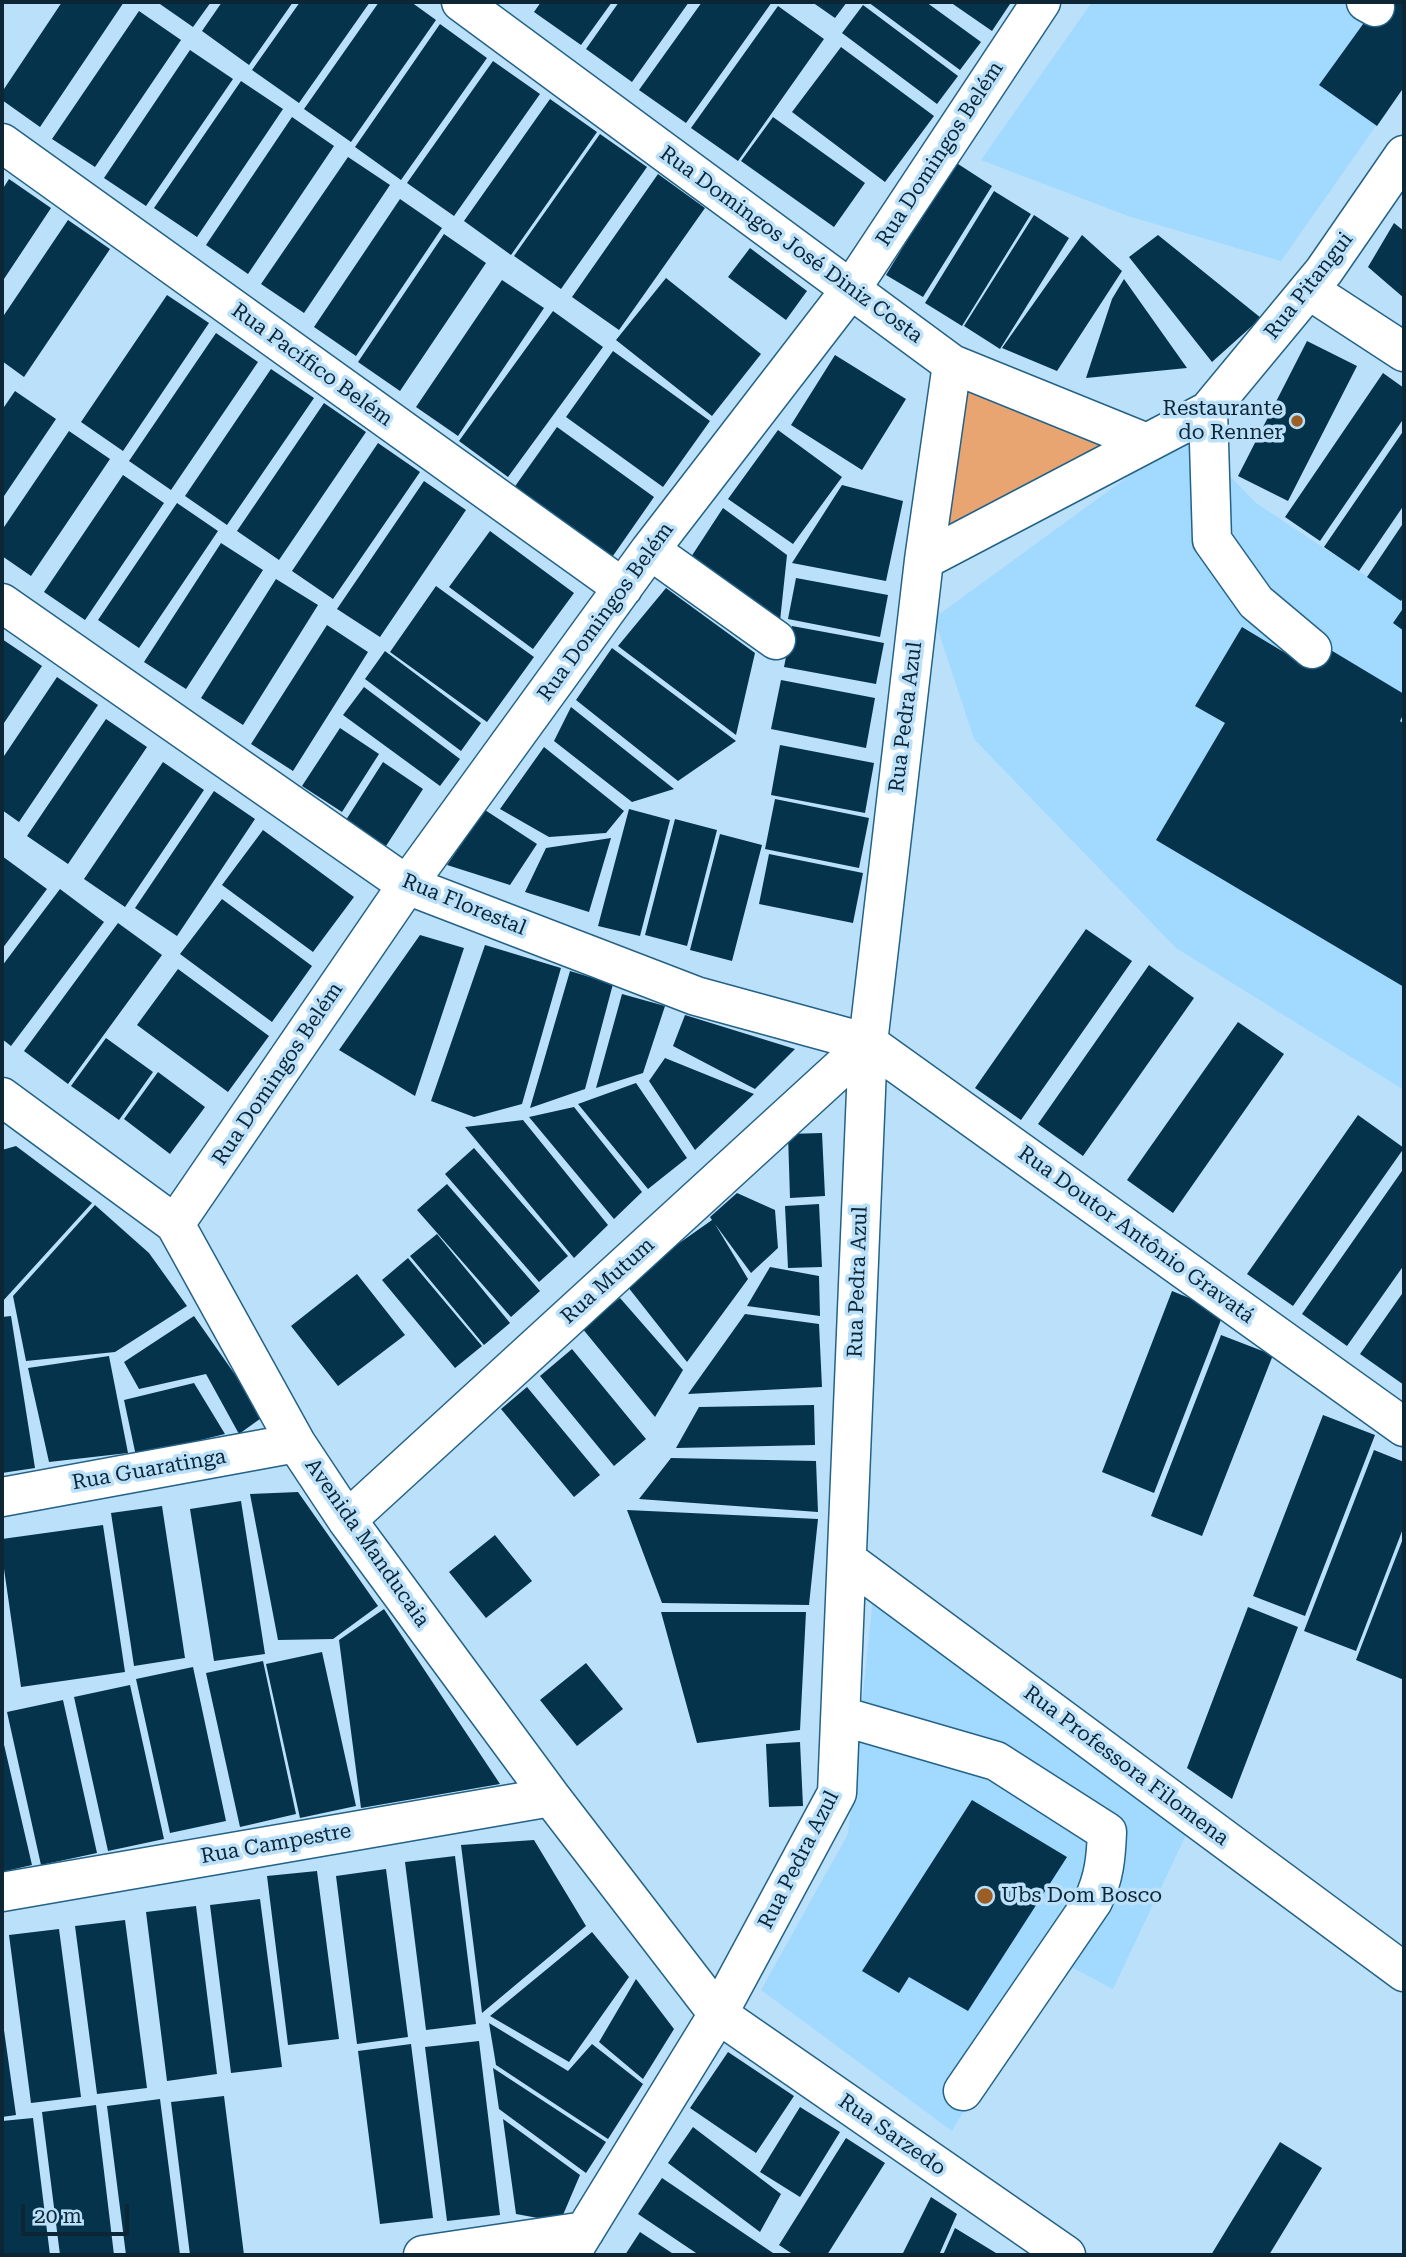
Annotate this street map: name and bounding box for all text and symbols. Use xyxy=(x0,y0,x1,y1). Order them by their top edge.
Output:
street label: Rua Domingos Belém xyxy=(871,57,1009,251)
street label: Rua Domingos José Diniz Costa xyxy=(655,141,927,349)
street label: Rua Pitangui xyxy=(1259,228,1359,344)
street label: Rua Pacífico Belém xyxy=(226,298,398,432)
place label: Restaurante do Renner xyxy=(1163,396,1283,446)
marker: Restaurante do Renner xyxy=(1289,413,1305,429)
street label: Rua Domingos Belém xyxy=(533,518,679,706)
street label: Rua Pedra Azul xyxy=(884,640,928,794)
street label: Rua Florestal xyxy=(398,869,530,941)
street label: Rua Domingos Belém xyxy=(207,978,349,1170)
street label: Rua Doutor Antônio Gravatá xyxy=(1013,1141,1259,1329)
street label: Rua Pedra Azul xyxy=(843,1206,873,1358)
street label: Rua Mutum xyxy=(556,1232,660,1330)
street label: Rua Guaratinga xyxy=(70,1444,228,1496)
street label: Avenida Manducaia xyxy=(299,1454,435,1632)
street label: Rua Professora Filomena xyxy=(1018,1681,1234,1851)
street label: Rua Pedra Azul xyxy=(753,1787,845,1933)
street label: Rua Campestre xyxy=(199,1818,353,1870)
place label: Ubs Dom Bosco xyxy=(1001,1883,1162,1909)
marker: Ubs Dom Bosco xyxy=(975,1886,995,1906)
street label: Rua Sarzedo xyxy=(834,2089,950,2181)
scale bar xyxy=(24,2190,133,2234)
text: 20 m xyxy=(34,2204,82,2228)

